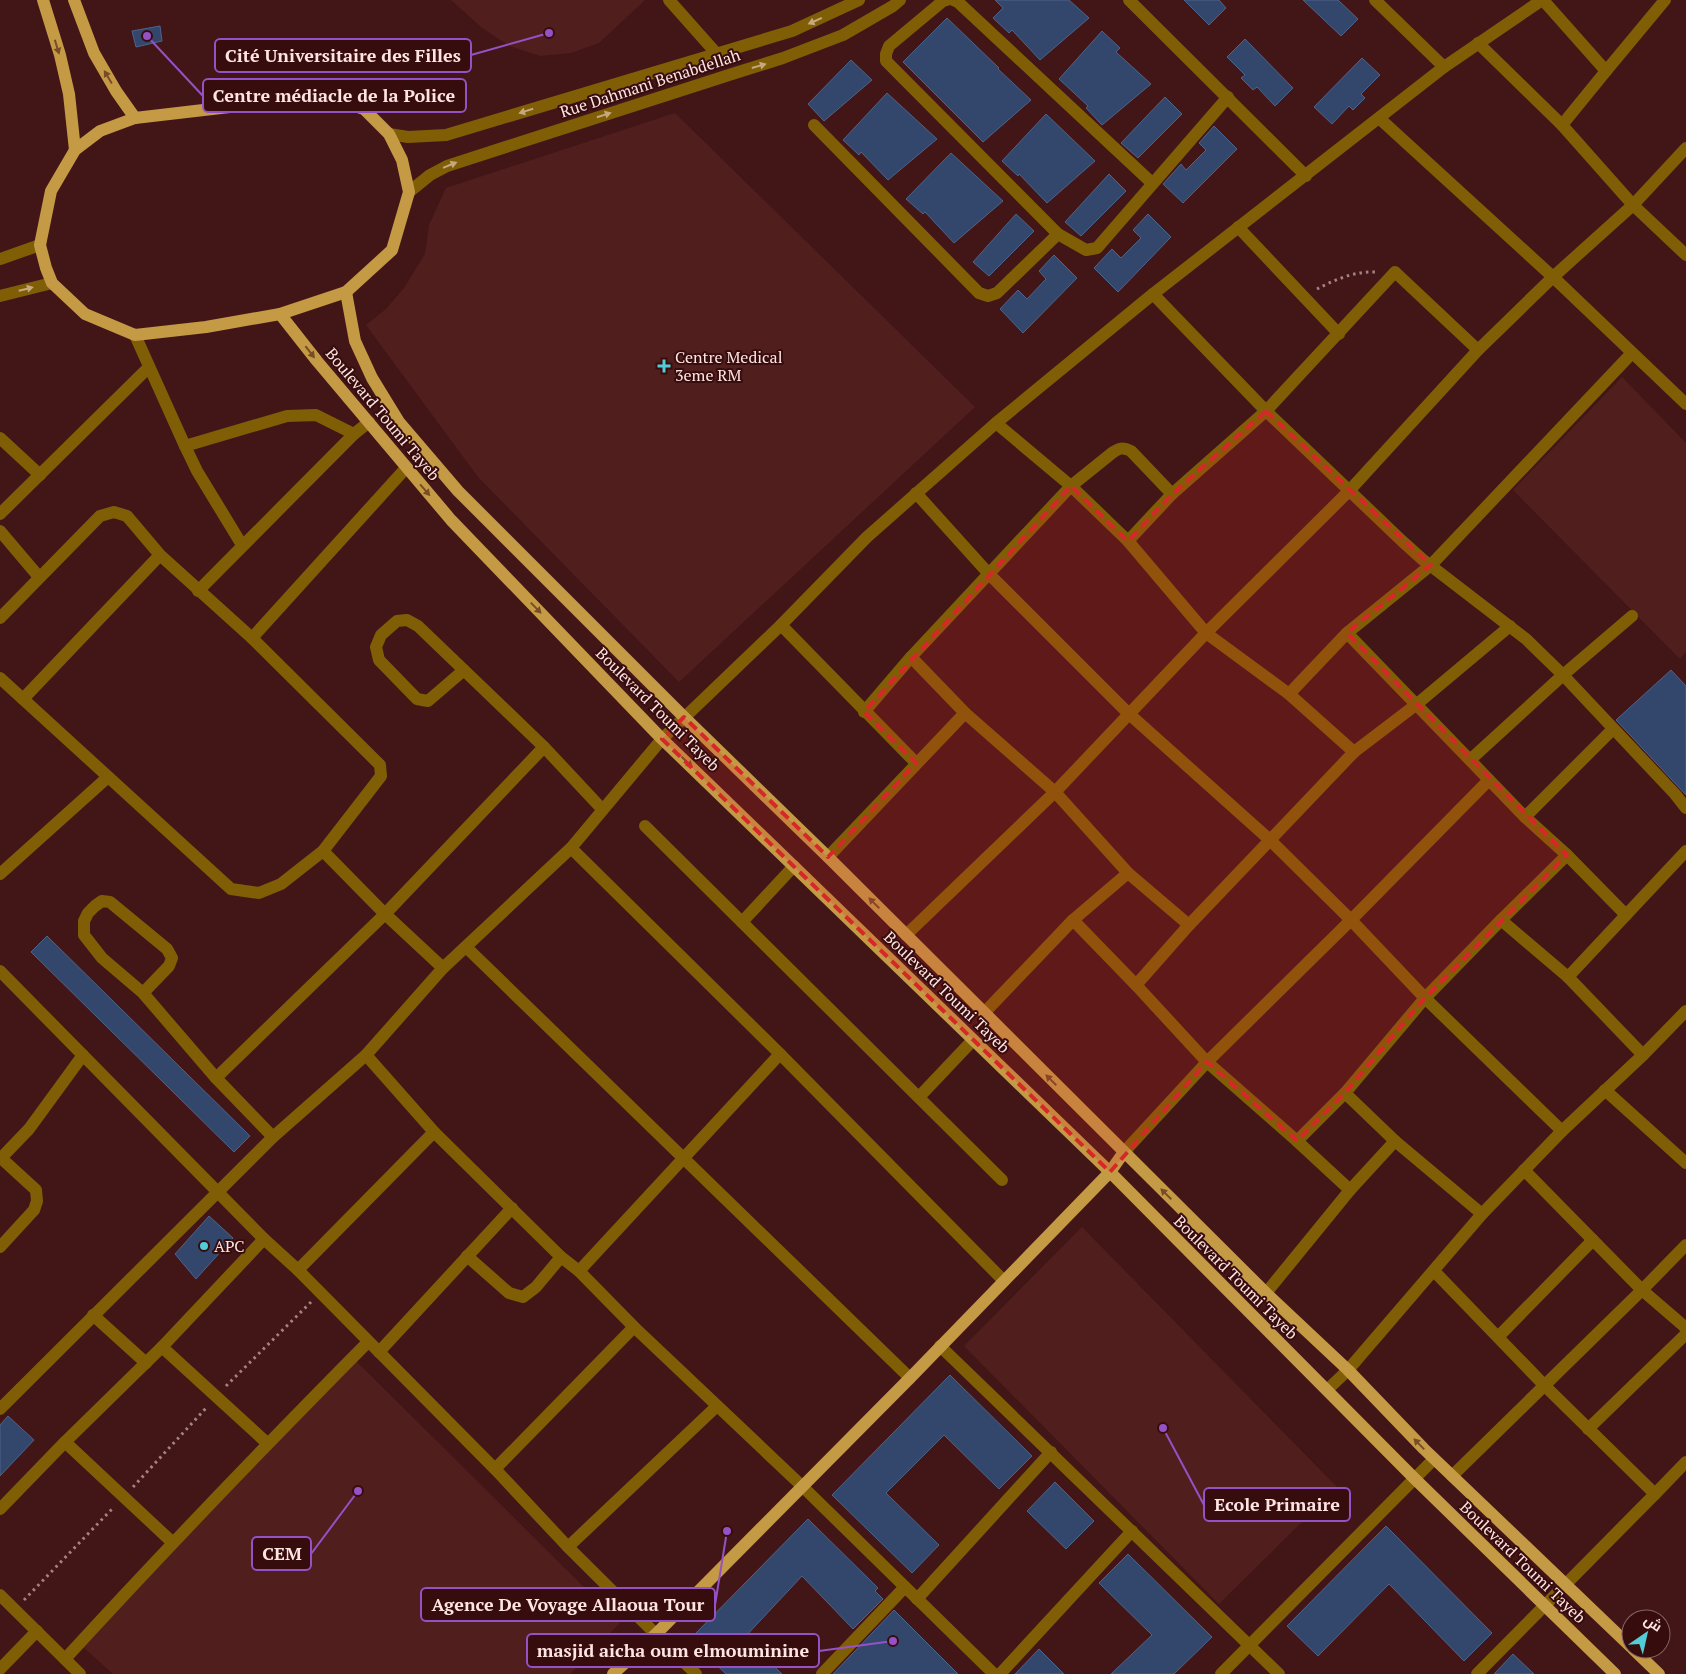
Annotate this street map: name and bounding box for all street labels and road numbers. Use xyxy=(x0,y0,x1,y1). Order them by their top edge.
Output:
street label: Rue Dahmani Benabdellah xyxy=(557,43,744,123)
street label: Boulevard Toumi Tayeb xyxy=(321,343,445,485)
street label: Boulevard Toumi Tayeb xyxy=(591,642,725,776)
street label: Boulevard Toumi Tayeb xyxy=(879,926,1015,1058)
street label: Boulevard Toumi Tayeb xyxy=(1169,1210,1303,1344)
street label: Boulevard Toumi Tayeb xyxy=(1455,1496,1591,1628)

